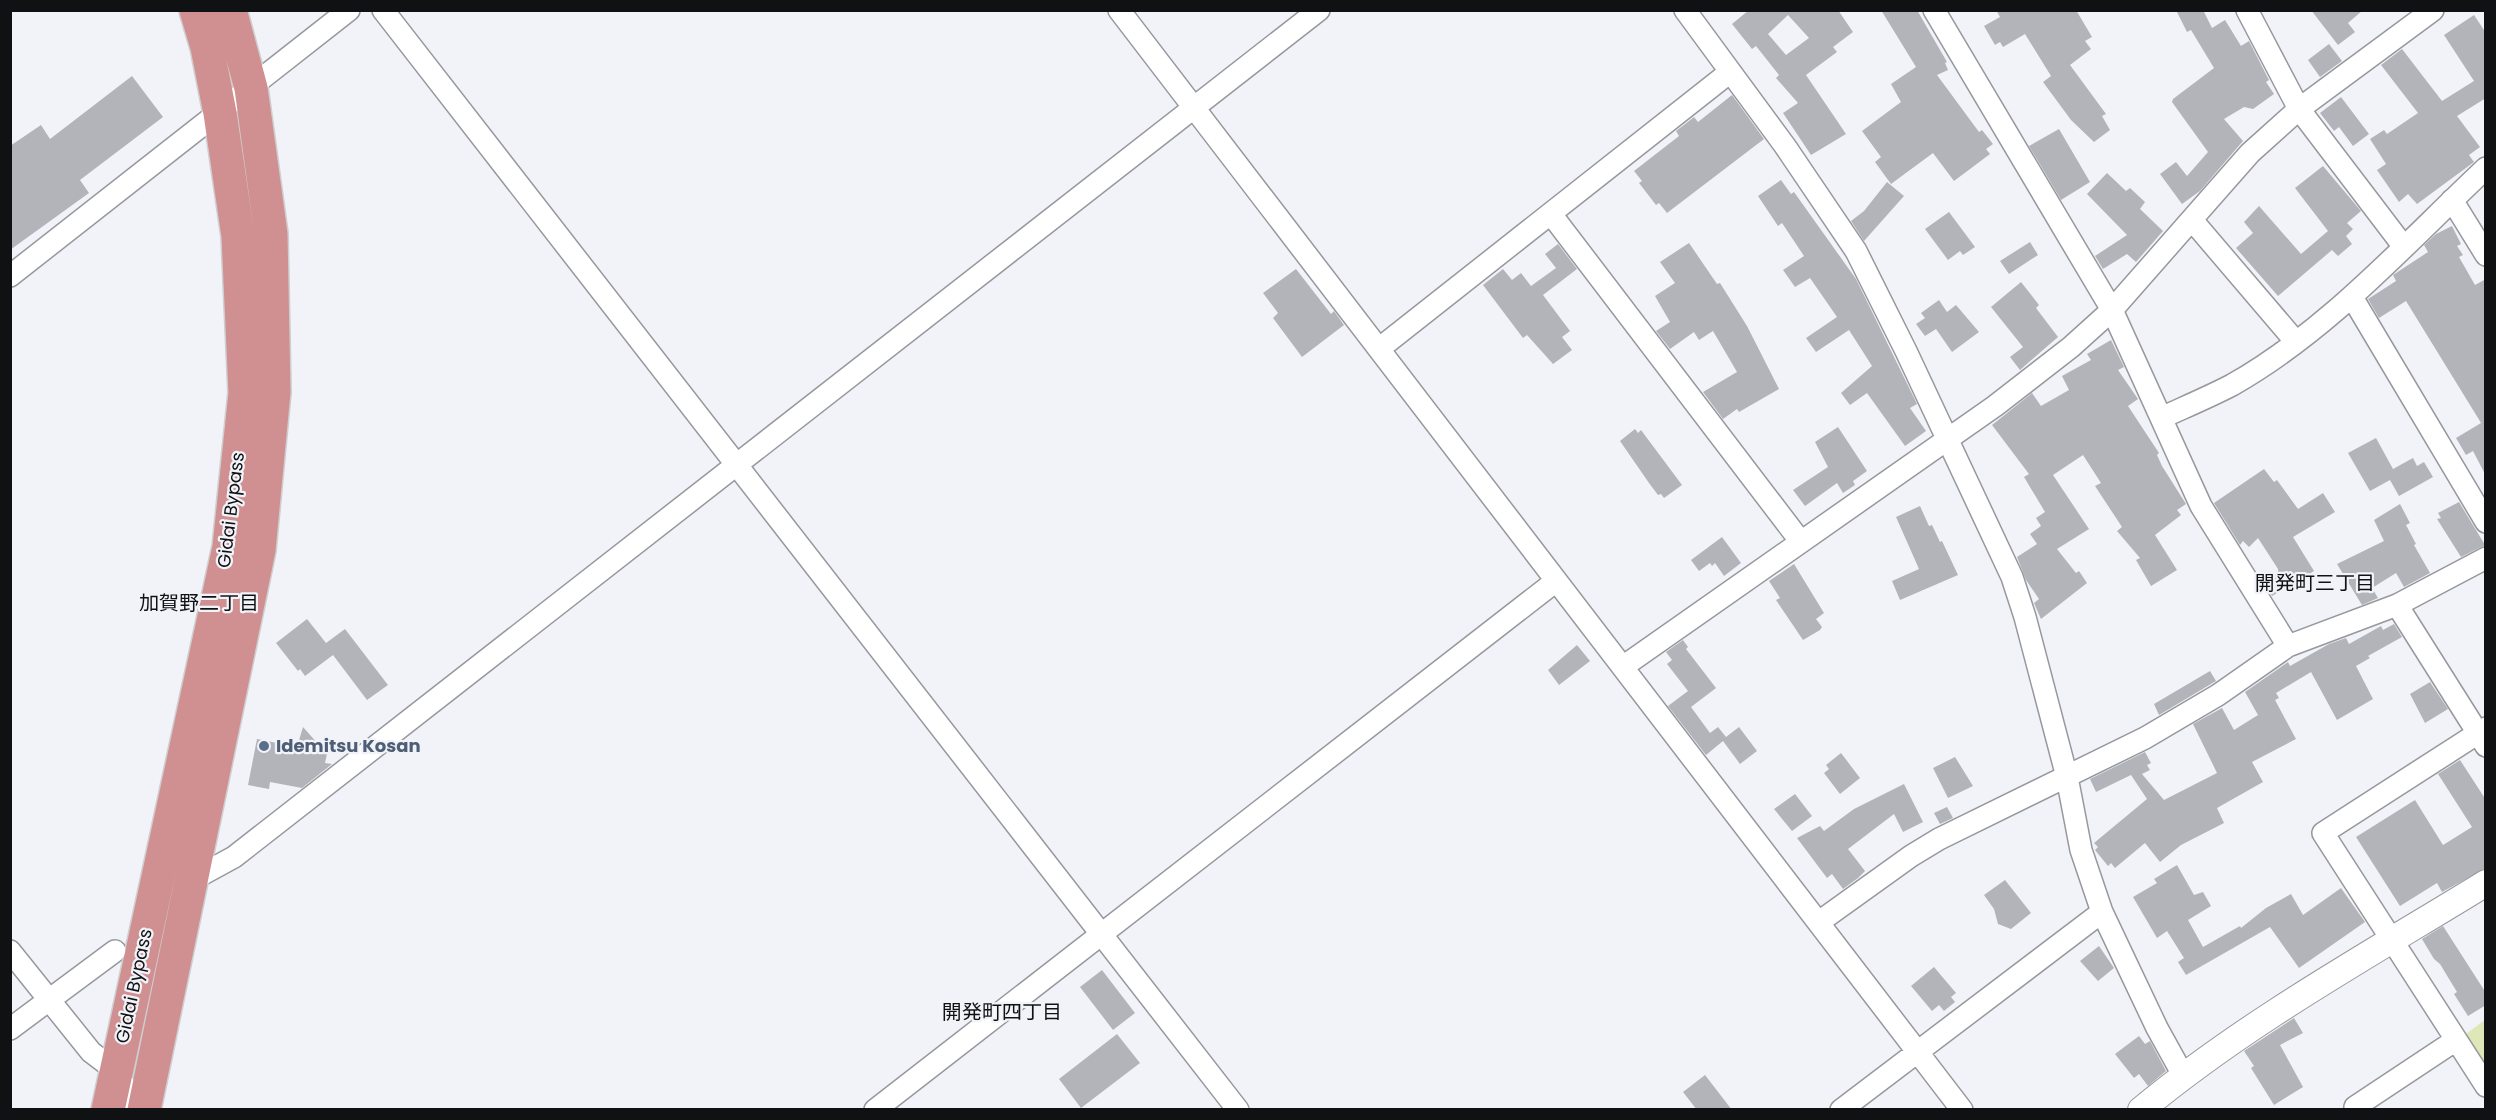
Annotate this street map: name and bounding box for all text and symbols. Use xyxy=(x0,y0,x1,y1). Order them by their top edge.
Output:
street label: Gidai Bypass xyxy=(211,451,250,569)
district label: 開発町三丁目 xyxy=(2255,569,2375,597)
district label: 加賀野二丁目 xyxy=(139,589,259,617)
place label: Idemitsu Kosan xyxy=(276,733,421,758)
marker: Idemitsu Kosan xyxy=(257,739,271,753)
street label: Gidai Bypass xyxy=(109,926,158,1045)
district label: 開発町四丁目 xyxy=(942,998,1062,1026)

